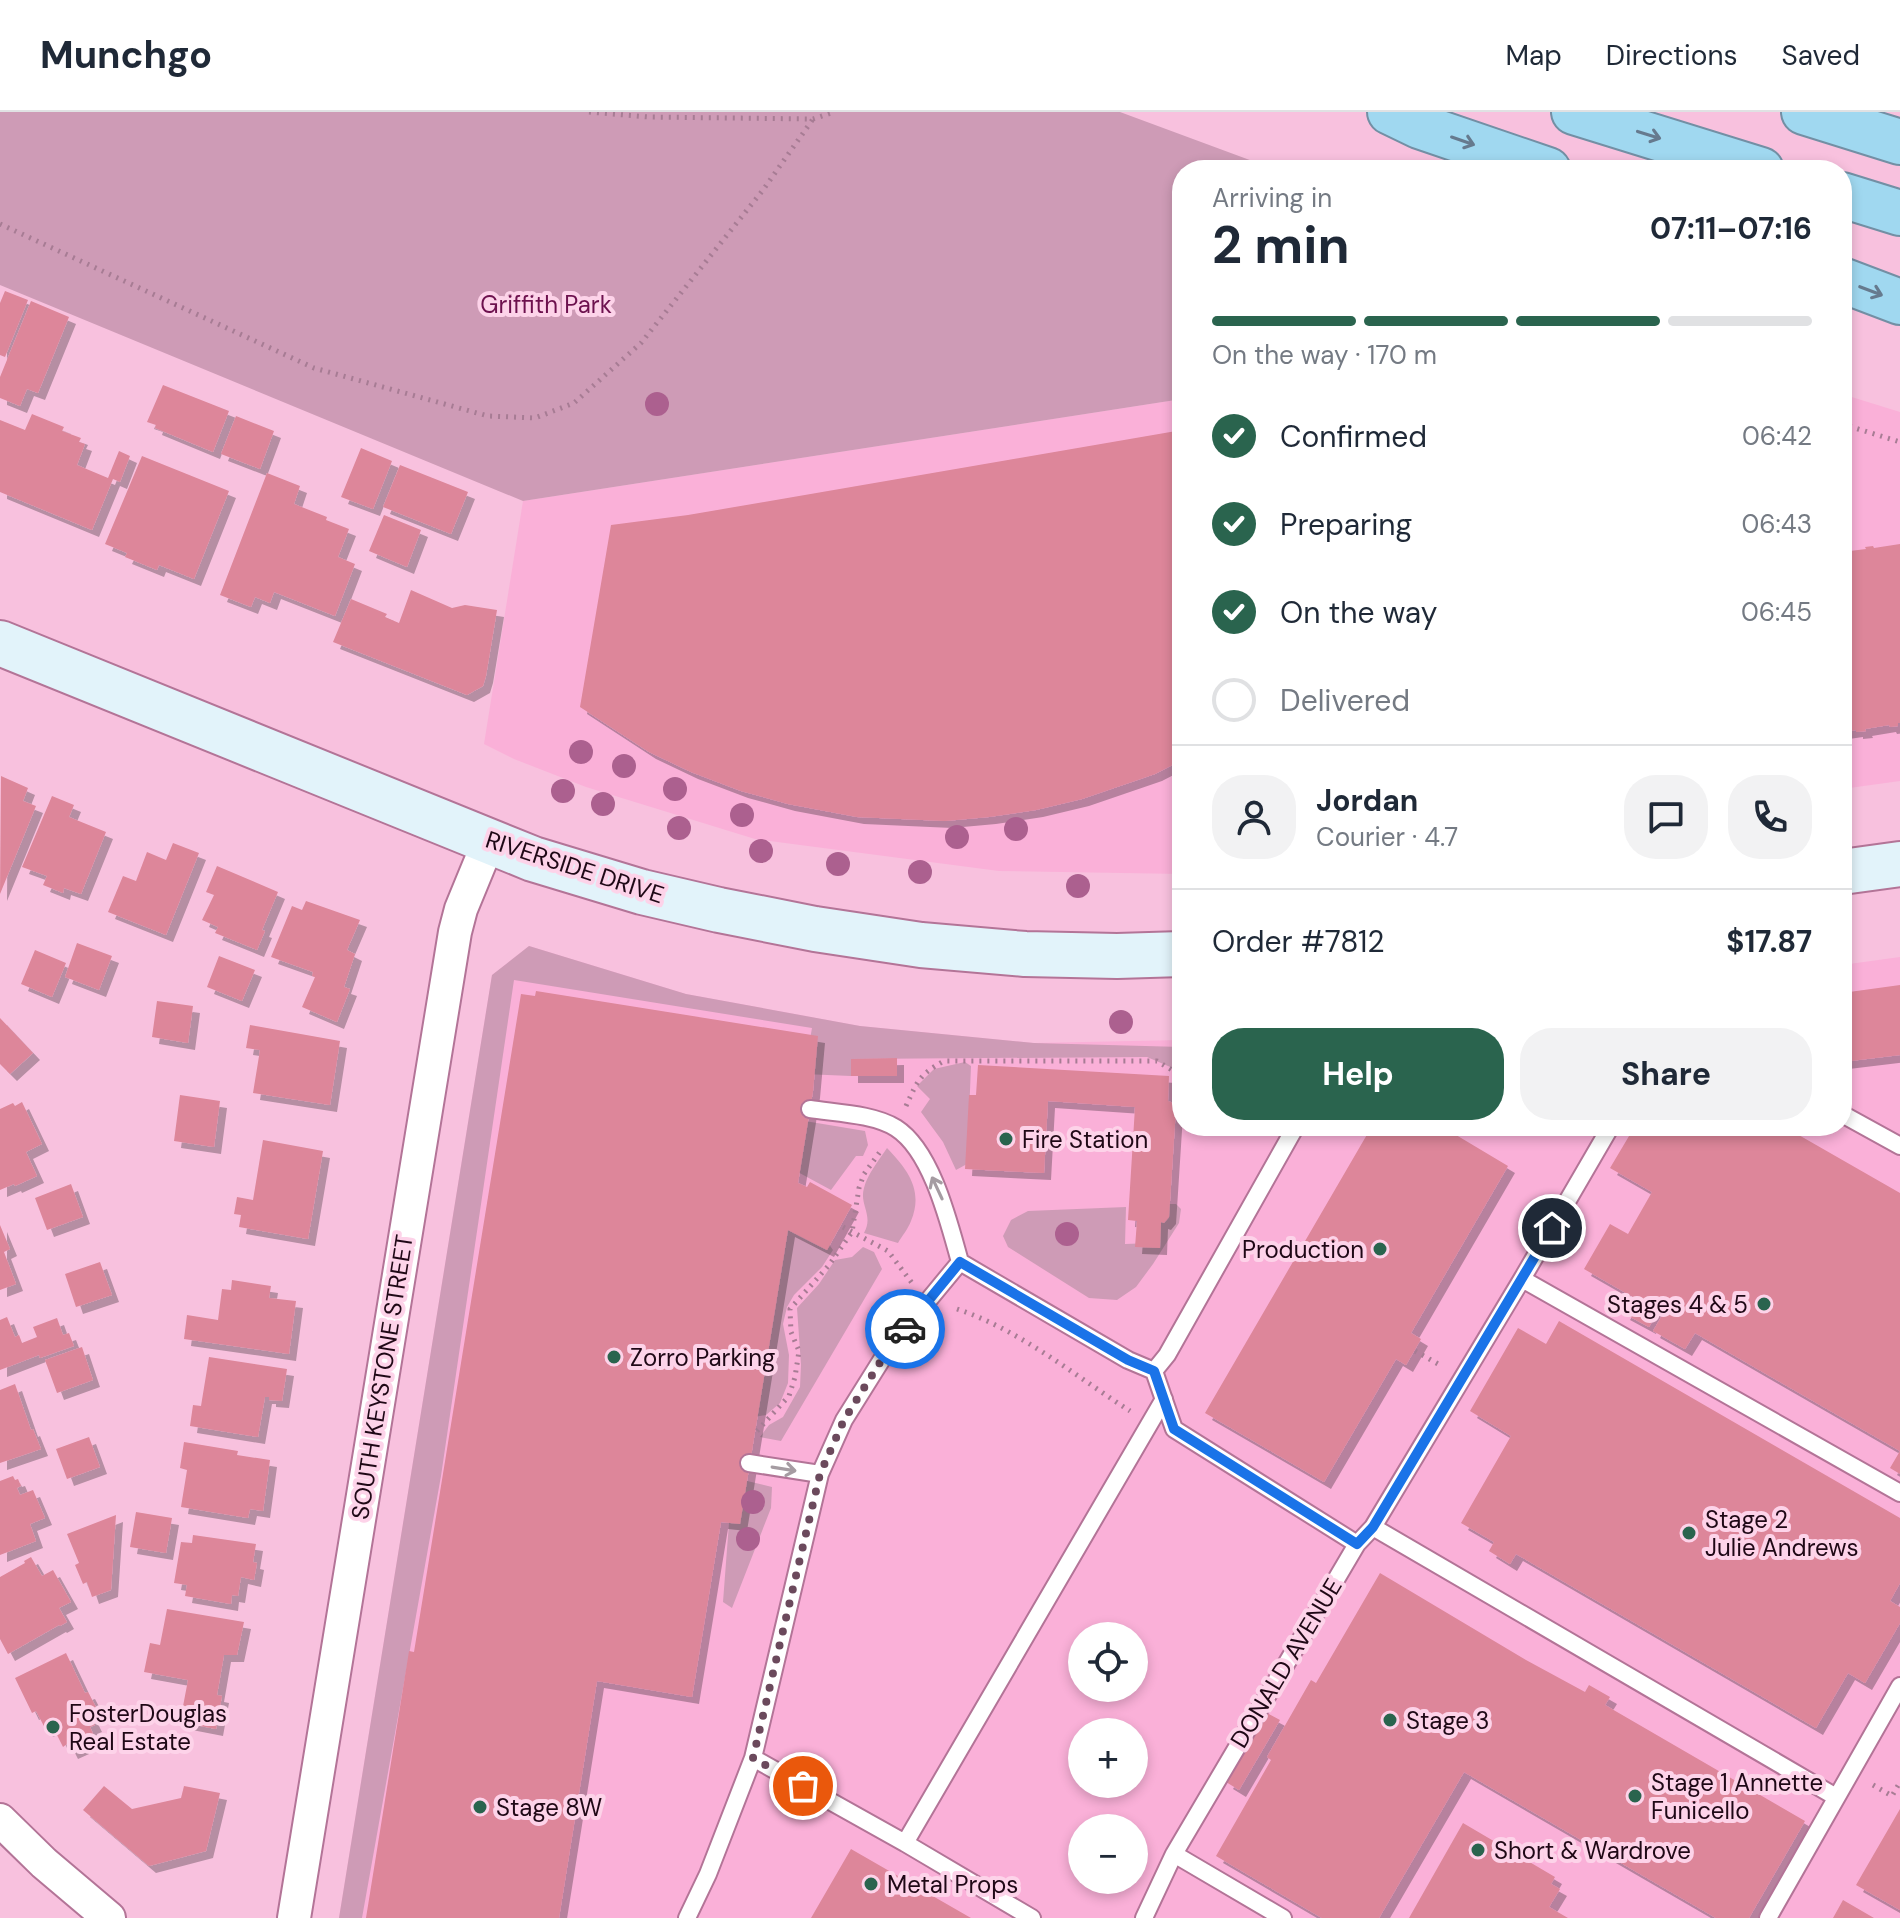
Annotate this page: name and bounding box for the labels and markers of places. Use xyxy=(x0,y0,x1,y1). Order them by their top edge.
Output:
place label: Fire Station xyxy=(1022,1124,1148,1155)
marker: Fire Station xyxy=(997,1130,1015,1148)
pin xyxy=(1518,1194,1586,1262)
place label: Production xyxy=(1242,1234,1364,1265)
marker: Production xyxy=(1371,1240,1389,1258)
place label: Stages 4 & 5 xyxy=(1607,1289,1748,1320)
marker: Stages 4 & 5 xyxy=(1755,1295,1773,1313)
place label: Zorro Parking xyxy=(630,1342,775,1373)
marker: Zorro Parking xyxy=(605,1348,623,1366)
place label: Stage 2 Julie Andrews xyxy=(1705,1504,1859,1563)
marker: Stage 2 Julie Andrews xyxy=(1680,1524,1698,1542)
place label: FosterDouglas Real Estate xyxy=(69,1698,227,1757)
place label: Stage 3 xyxy=(1406,1705,1490,1736)
marker: Stage 3 xyxy=(1381,1711,1399,1729)
marker: FosterDouglas Real Estate xyxy=(44,1718,62,1736)
pin xyxy=(769,1752,837,1820)
place label: Stage 1 Annette Funicello xyxy=(1651,1767,1823,1826)
marker: Stage 1 Annette Funicello xyxy=(1626,1787,1644,1805)
place label: Stage 8W xyxy=(496,1792,602,1823)
marker: Stage 8W xyxy=(471,1798,489,1816)
place label: Short & Wardrove xyxy=(1494,1835,1691,1866)
marker: Short & Wardrove xyxy=(1469,1841,1487,1859)
place label: Metal Props xyxy=(887,1869,1018,1900)
marker: Metal Props xyxy=(862,1875,880,1893)

